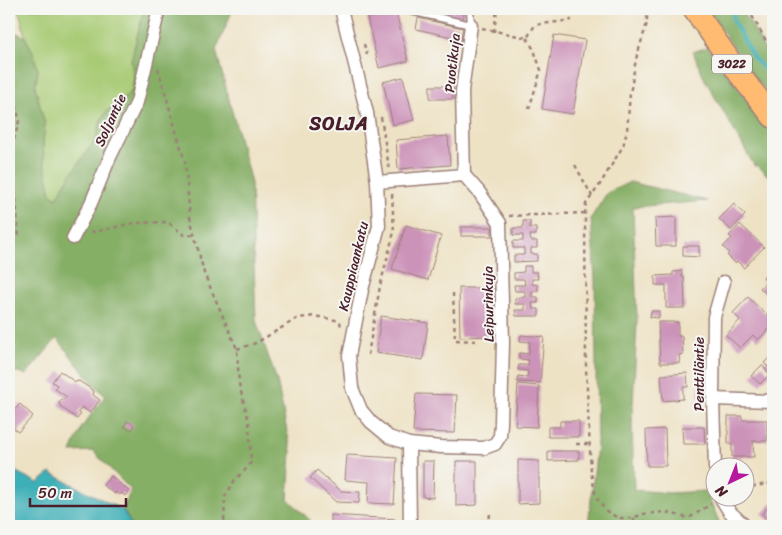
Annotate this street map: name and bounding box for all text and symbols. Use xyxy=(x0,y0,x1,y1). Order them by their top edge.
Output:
street label: Puotikuja xyxy=(437,31,468,94)
road number: 3022 xyxy=(712,54,752,74)
street label: Soljantie xyxy=(87,89,134,151)
district label: SOLJA xyxy=(308,107,369,140)
street label: Kauppiaankatu xyxy=(331,218,376,313)
street label: Leipurinkuja xyxy=(475,266,502,342)
street label: Penttiläntie xyxy=(687,337,712,411)
north arrow xyxy=(704,458,754,508)
scale bar xyxy=(30,475,126,507)
text: N xyxy=(709,478,734,504)
text: 50 m xyxy=(38,480,73,506)

